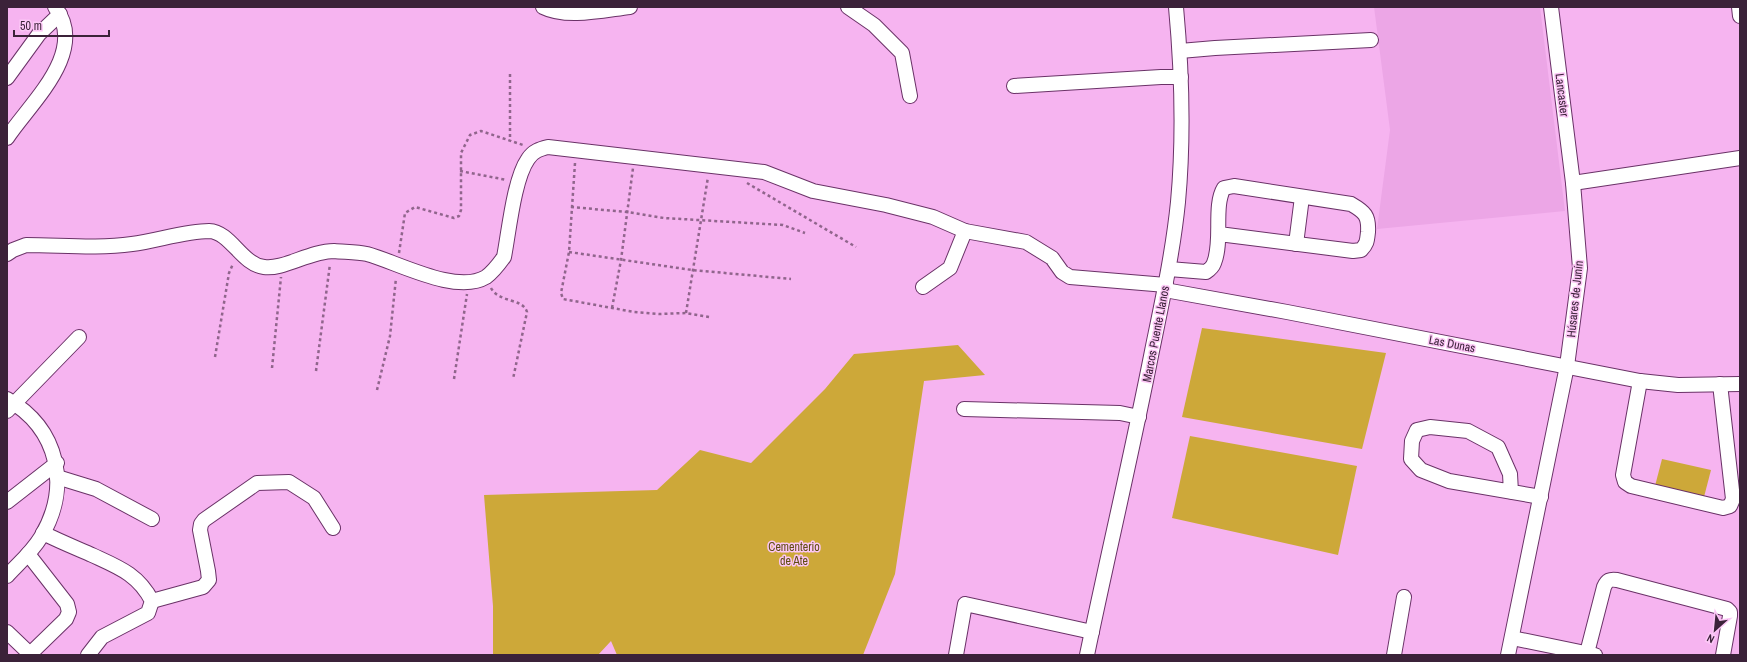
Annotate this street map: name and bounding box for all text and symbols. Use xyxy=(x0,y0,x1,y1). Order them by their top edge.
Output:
scale bar xyxy=(14,12,109,38)
text: 50 m xyxy=(20,18,42,34)
street label: Lancaster xyxy=(1551,73,1573,118)
street label: Húsares de Junín xyxy=(1563,260,1587,338)
street label: Marcos Puente Llanos xyxy=(1139,284,1173,384)
street label: Las Dunas xyxy=(1427,332,1477,356)
park label: Cementerio de Ate xyxy=(768,539,820,569)
north arrow xyxy=(1695,610,1735,650)
text: N xyxy=(1704,631,1717,647)

